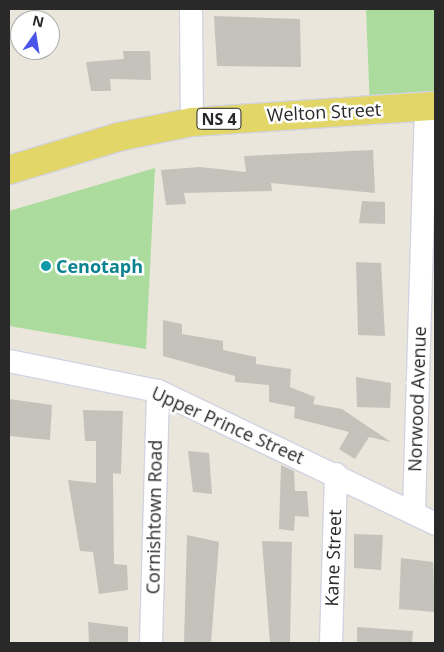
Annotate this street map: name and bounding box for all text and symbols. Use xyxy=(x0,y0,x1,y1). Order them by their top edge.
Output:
north arrow xyxy=(10,10,60,60)
text: N xyxy=(31,10,46,31)
street label: Welton Street xyxy=(266,98,382,126)
road number: NS 4 xyxy=(195,106,243,132)
place label: Cenotaph xyxy=(56,255,143,277)
marker: Cenotaph xyxy=(40,260,52,272)
street label: Norwood Avenue xyxy=(404,326,430,472)
street label: Upper Prince Street xyxy=(148,382,308,468)
street label: Cornishtown Road xyxy=(142,440,166,594)
street label: Kane Street xyxy=(321,509,345,607)

